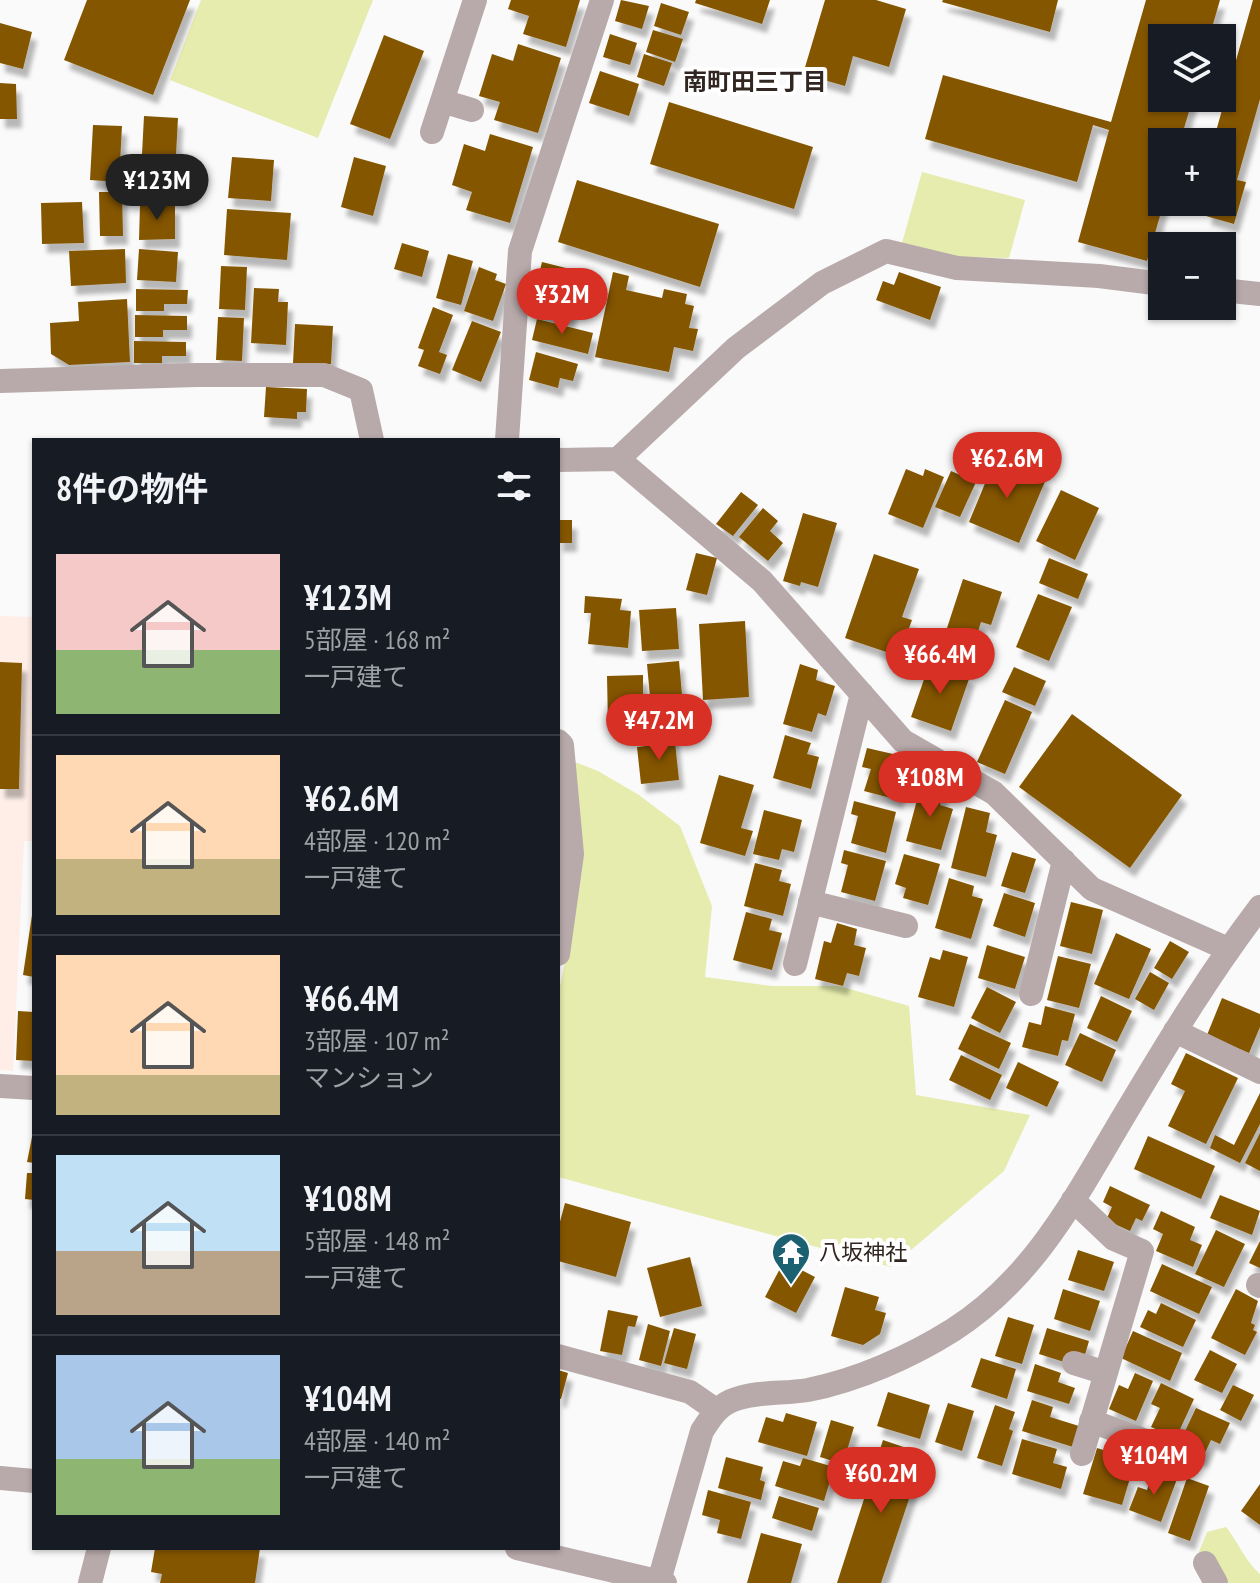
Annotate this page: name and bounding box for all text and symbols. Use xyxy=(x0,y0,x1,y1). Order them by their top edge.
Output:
map controls xyxy=(1148,24,1236,320)
button: layers xyxy=(1148,24,1236,112)
district label: 南町田三丁目 xyxy=(683,66,827,97)
button: + xyxy=(1148,128,1236,216)
pin: ¥123M xyxy=(101,154,213,222)
text: ¥123M xyxy=(124,163,190,196)
button: − xyxy=(1148,232,1236,320)
pin: ¥32M xyxy=(515,268,609,336)
text: ¥32M xyxy=(535,277,589,310)
pin: ¥62.6M xyxy=(942,432,1072,500)
text: ¥62.6M xyxy=(971,441,1043,474)
icon: filters xyxy=(492,464,536,508)
text: 8件の物件 xyxy=(56,466,208,510)
text: ¥123M xyxy=(304,575,392,619)
icon: home xyxy=(120,586,216,682)
text: 5部屋 · 168 m² xyxy=(304,623,450,656)
pin: ¥66.4M xyxy=(875,628,1005,696)
text: ¥66.4M xyxy=(904,637,976,670)
text: 一戸建て xyxy=(304,660,408,693)
pin: ¥47.2M xyxy=(594,694,724,762)
text: ¥47.2M xyxy=(624,703,694,736)
pin: ¥108M xyxy=(874,751,986,819)
text: ¥108M xyxy=(897,760,963,793)
text: ¥62.6M xyxy=(304,776,399,820)
icon: home xyxy=(120,787,216,883)
text: 4部屋 · 120 m² xyxy=(304,824,450,857)
text: 一戸建て xyxy=(304,861,408,894)
text: ¥66.4M xyxy=(304,976,399,1020)
icon: home xyxy=(120,987,216,1083)
text: 3部屋 · 107 m² xyxy=(304,1024,449,1057)
text: マンション xyxy=(304,1061,434,1094)
text: ¥108M xyxy=(304,1176,392,1220)
icon: home xyxy=(120,1187,216,1283)
text: 5部屋 · 148 m² xyxy=(304,1224,450,1257)
temple icon: 八坂神社 xyxy=(770,1231,812,1286)
place label: 八坂神社 xyxy=(819,1238,907,1266)
text: 一戸建て xyxy=(304,1261,408,1294)
text: ¥104M xyxy=(304,1376,392,1420)
icon: home xyxy=(120,1387,216,1483)
text: 4部屋 · 140 m² xyxy=(304,1424,450,1457)
pin: ¥104M xyxy=(1098,1429,1210,1497)
text: ¥104M xyxy=(1121,1438,1187,1471)
pin: ¥60.2M xyxy=(816,1447,946,1515)
text: ¥60.2M xyxy=(845,1456,917,1489)
text: 一戸建て xyxy=(304,1461,408,1494)

